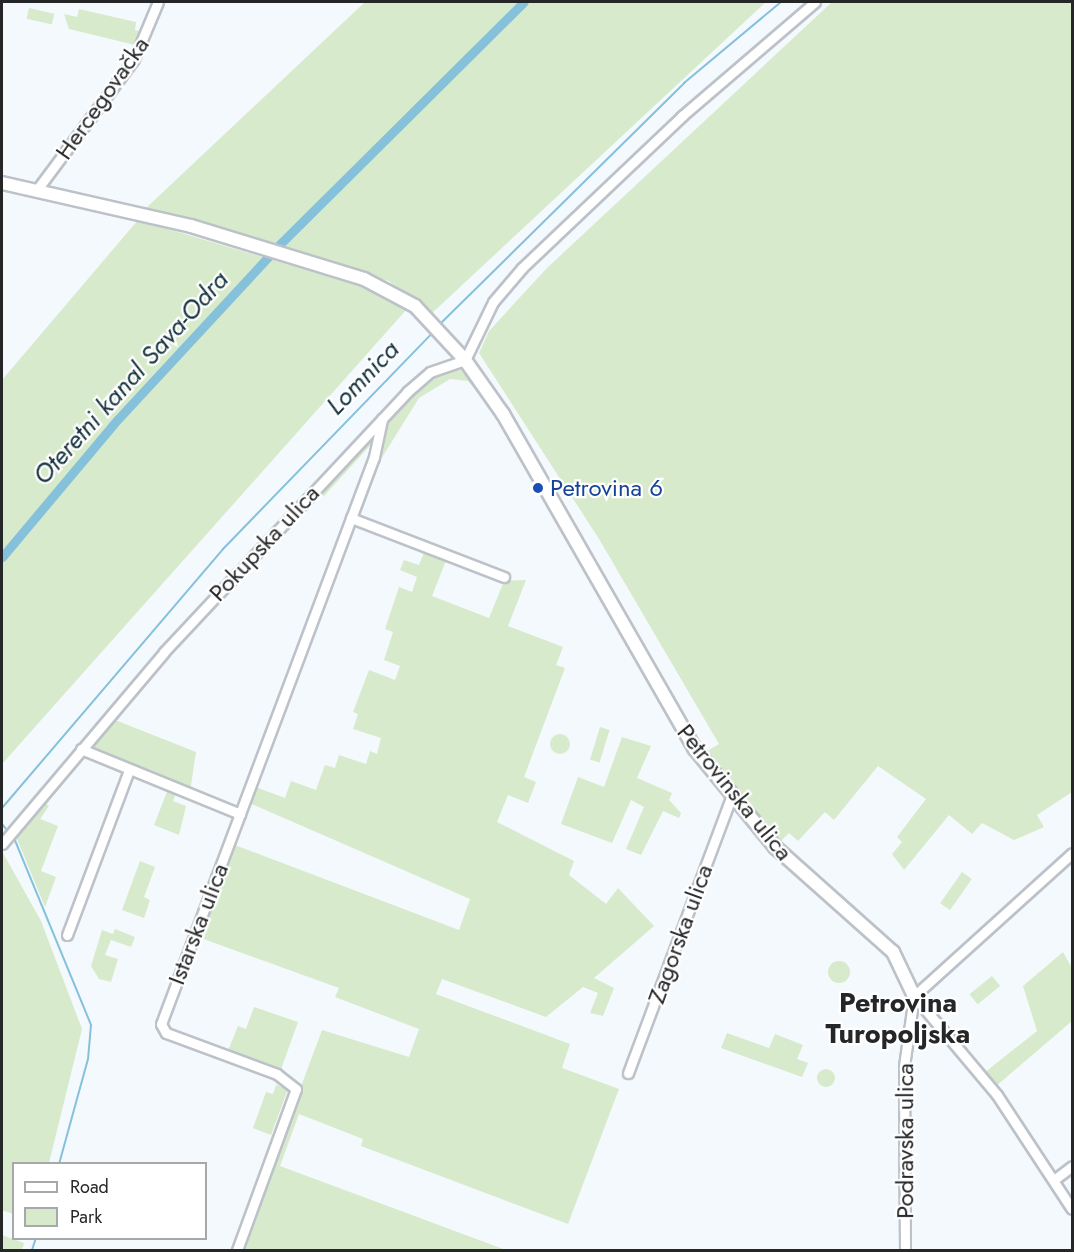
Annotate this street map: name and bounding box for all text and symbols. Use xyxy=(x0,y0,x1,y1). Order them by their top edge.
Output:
street label: Hercegovačka xyxy=(49,31,155,165)
water label: Oteretni kanal Sava-Odra xyxy=(27,265,235,491)
water label: Lomnica xyxy=(320,334,406,422)
place label: Petrovina 6 xyxy=(550,474,663,502)
street label: Pokupska ulica xyxy=(203,479,325,607)
marker: Petrovina 6 xyxy=(531,481,545,495)
street label: Petrovinska ulica xyxy=(671,718,799,866)
street label: Istarska ulica xyxy=(162,859,234,989)
street label: Zagorska ulica xyxy=(642,860,718,1008)
district label: Petrovina Turopoljska xyxy=(826,986,970,1049)
street label: Podravska ulica xyxy=(891,1063,919,1219)
legend xyxy=(12,1162,207,1240)
text: Road xyxy=(70,1174,109,1200)
text: Park xyxy=(70,1204,102,1230)

